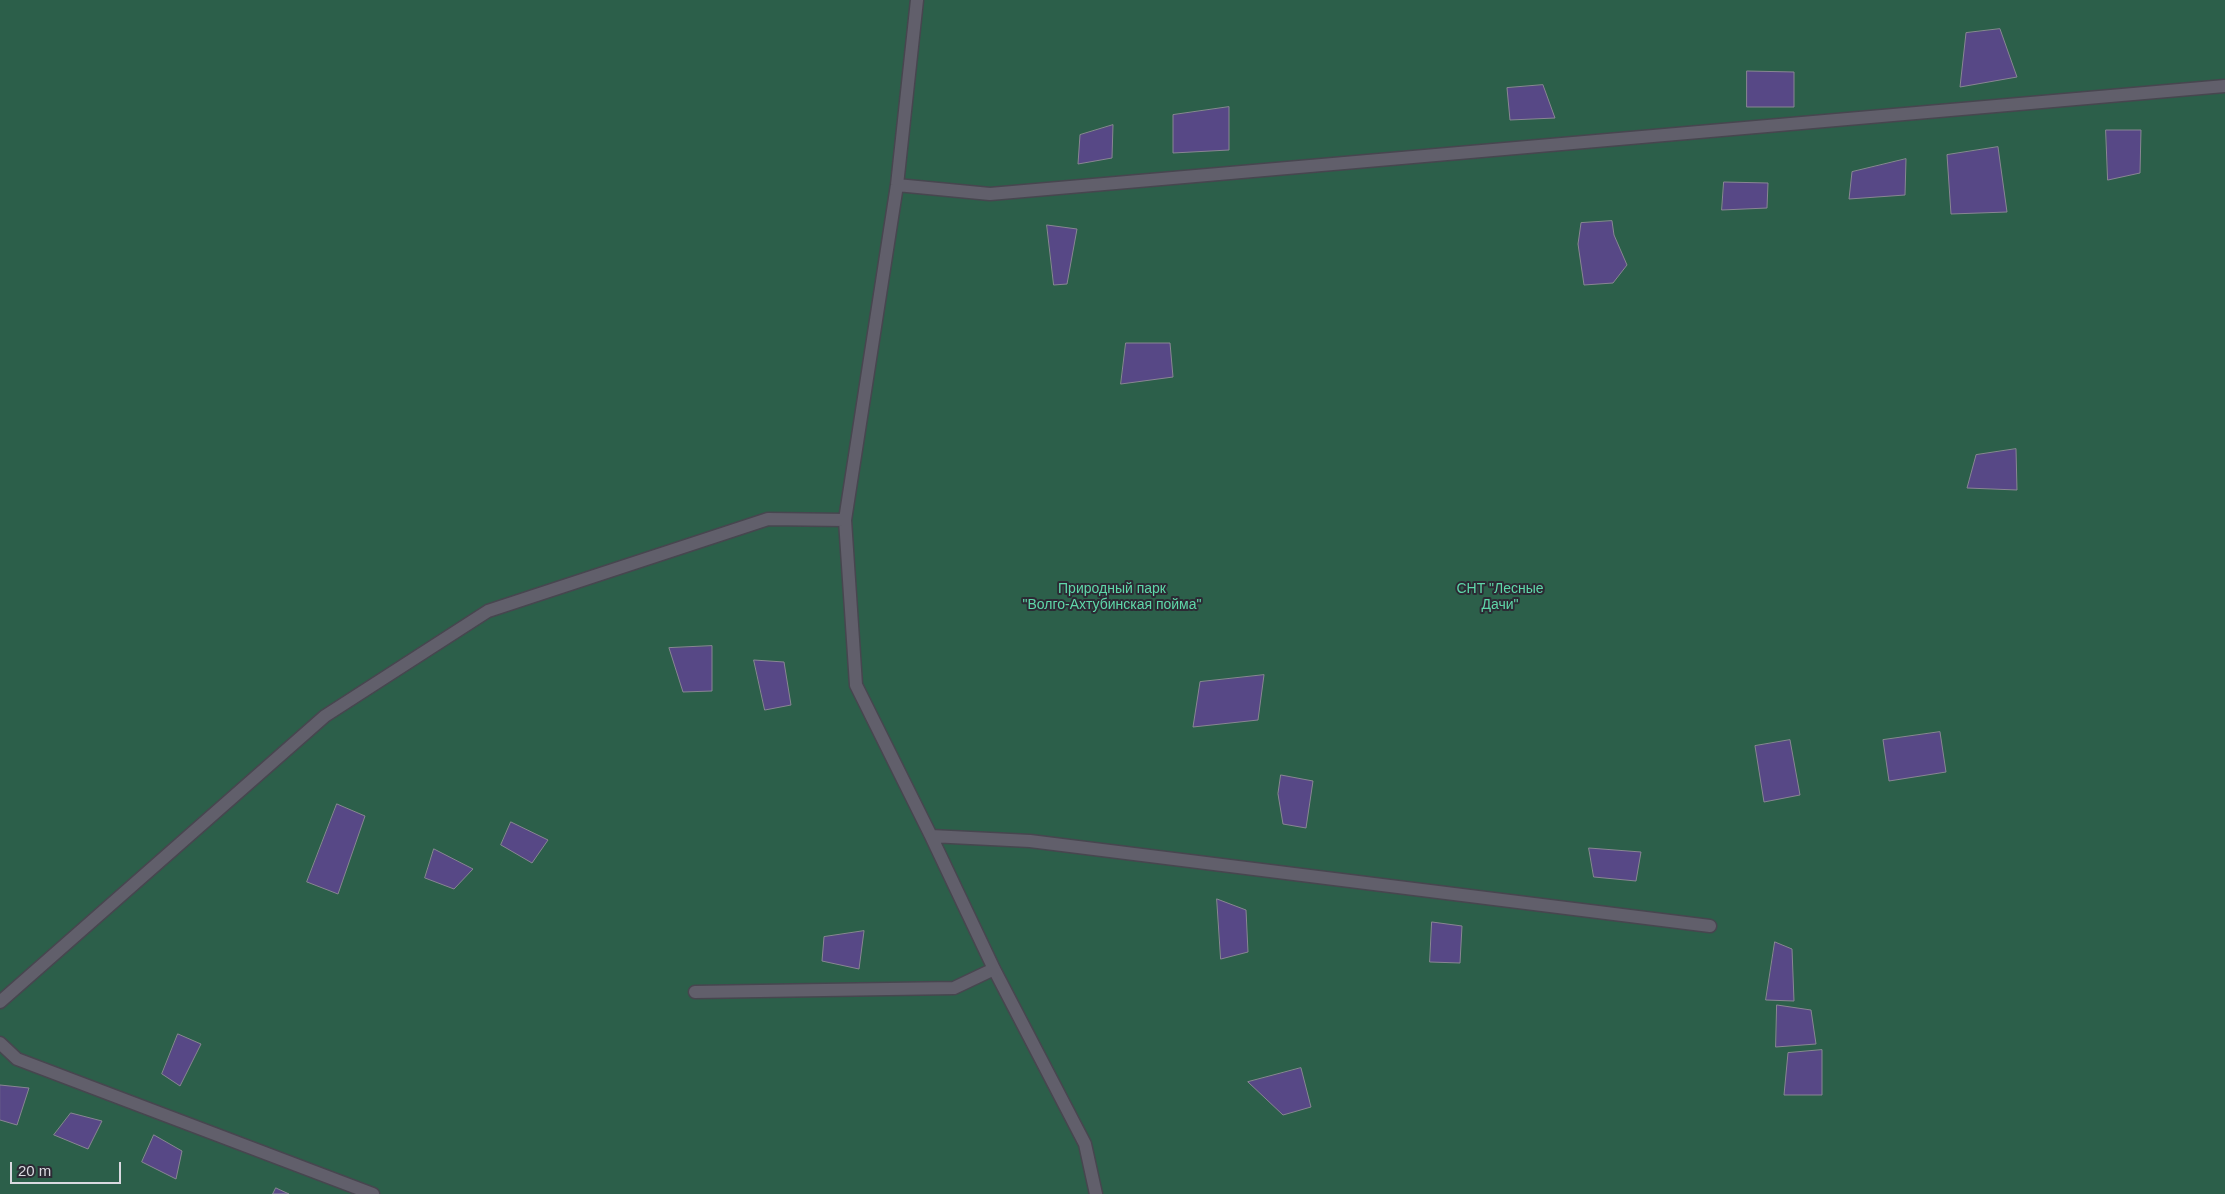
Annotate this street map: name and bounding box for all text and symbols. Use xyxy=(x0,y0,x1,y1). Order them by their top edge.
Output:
park label: Природный парк "Волго-Ахтубинская пойма" xyxy=(1023,581,1201,614)
park label: СНТ "Лесные Дачи" xyxy=(1456,581,1544,614)
scale bar xyxy=(12,1152,124,1184)
text: 20 m xyxy=(18,1162,51,1179)

